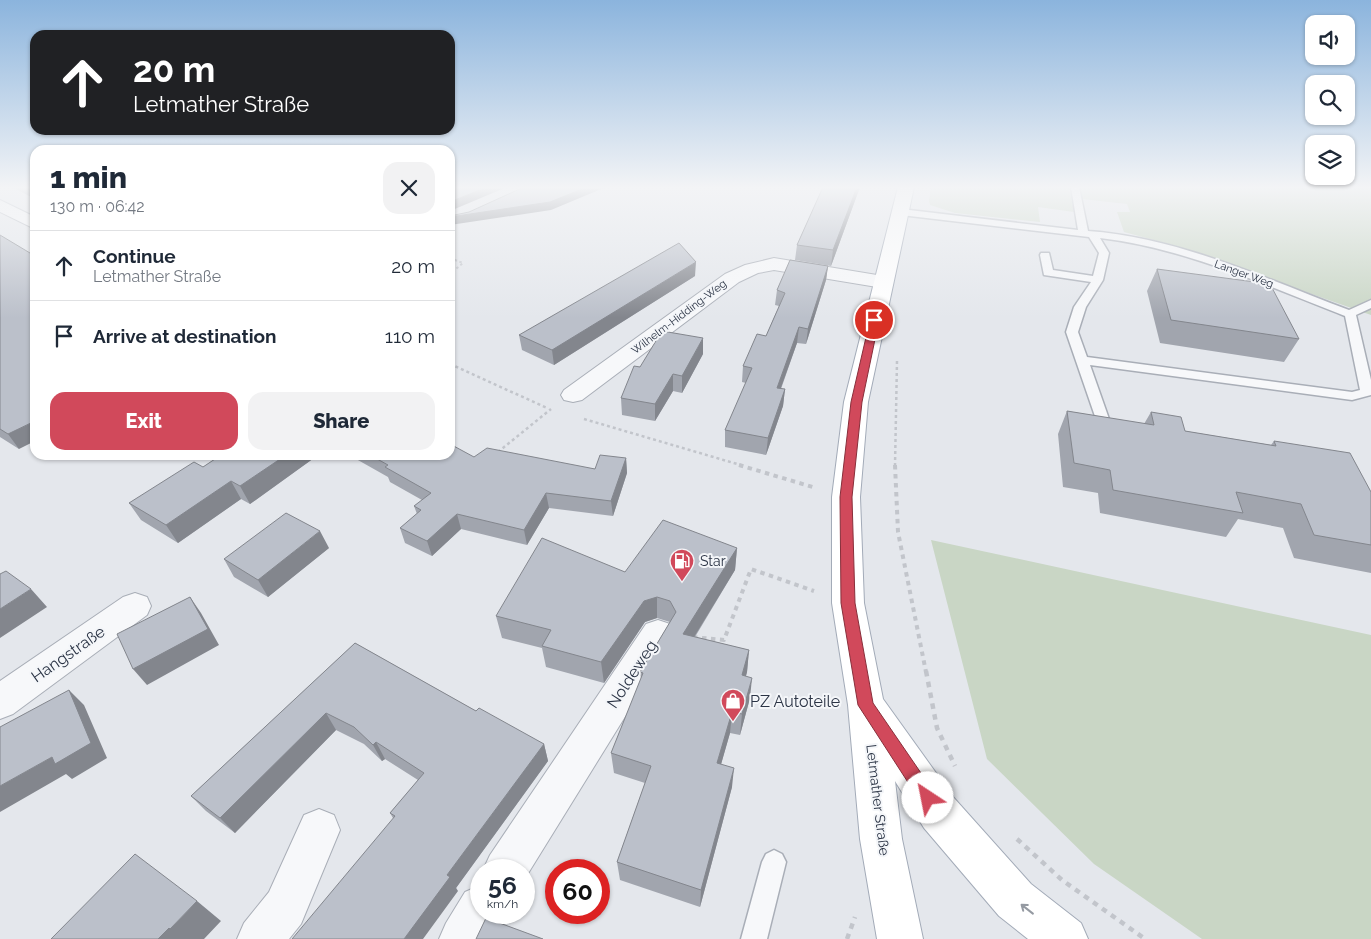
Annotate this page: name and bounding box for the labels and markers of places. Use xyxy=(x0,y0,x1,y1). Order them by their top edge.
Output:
pin xyxy=(853,299,895,341)
fuel station icon: Star xyxy=(669,548,695,582)
place label: Star xyxy=(700,553,726,569)
shop icon: PZ Autoteile xyxy=(720,688,746,722)
place label: PZ Autoteile xyxy=(750,692,840,711)

